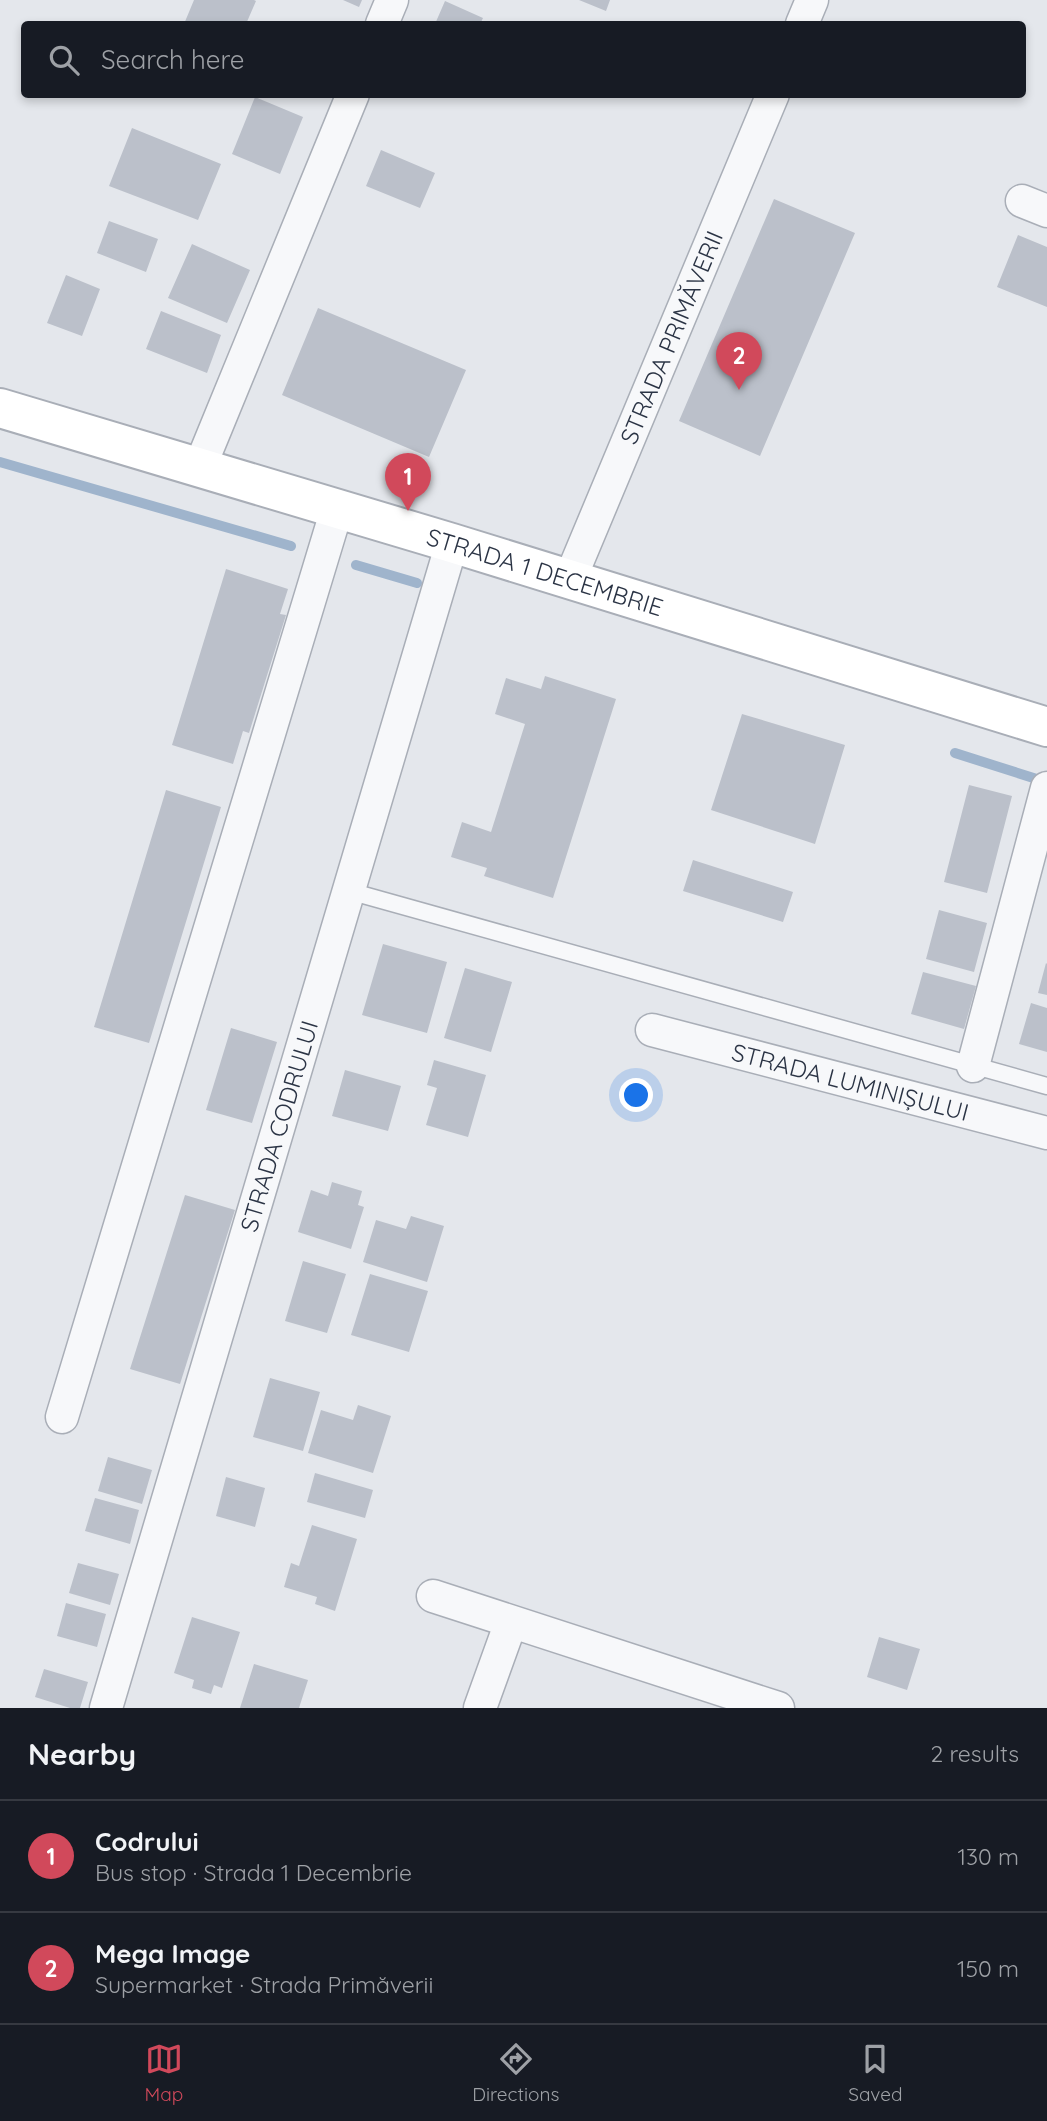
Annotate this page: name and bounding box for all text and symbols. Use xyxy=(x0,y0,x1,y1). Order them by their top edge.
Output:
search box xyxy=(21,21,1026,98)
icon: search xyxy=(45,41,83,79)
text: Search here xyxy=(101,43,245,76)
street label: STRADA PRIMĂVERII xyxy=(613,226,729,448)
pin: 2 xyxy=(716,332,762,390)
pin: 1 xyxy=(385,453,431,511)
street label: STRADA 1 DECEMBRIE xyxy=(423,521,667,622)
street label: STRADA CODRULUI xyxy=(233,1017,324,1235)
street label: STRADA LUMINIȘULUI xyxy=(729,1036,972,1127)
your location xyxy=(619,1078,653,1112)
text: Nearby xyxy=(28,1735,136,1773)
text: 2 results xyxy=(930,1739,1019,1768)
text: Codrului xyxy=(95,1825,199,1858)
text: 1 xyxy=(47,1842,55,1871)
text: 130 m xyxy=(957,1842,1019,1871)
text: Bus stop · Strada 1 Decembrie xyxy=(95,1858,412,1887)
text: Mega Image xyxy=(95,1937,250,1970)
text: 2 xyxy=(44,1954,58,1983)
text: 150 m xyxy=(957,1954,1019,1983)
text: Supermarket · Strada Primăverii xyxy=(95,1970,433,1999)
tab: Map xyxy=(145,2040,183,2106)
tab: Directions xyxy=(472,2040,559,2106)
tab: Saved xyxy=(848,2040,903,2106)

